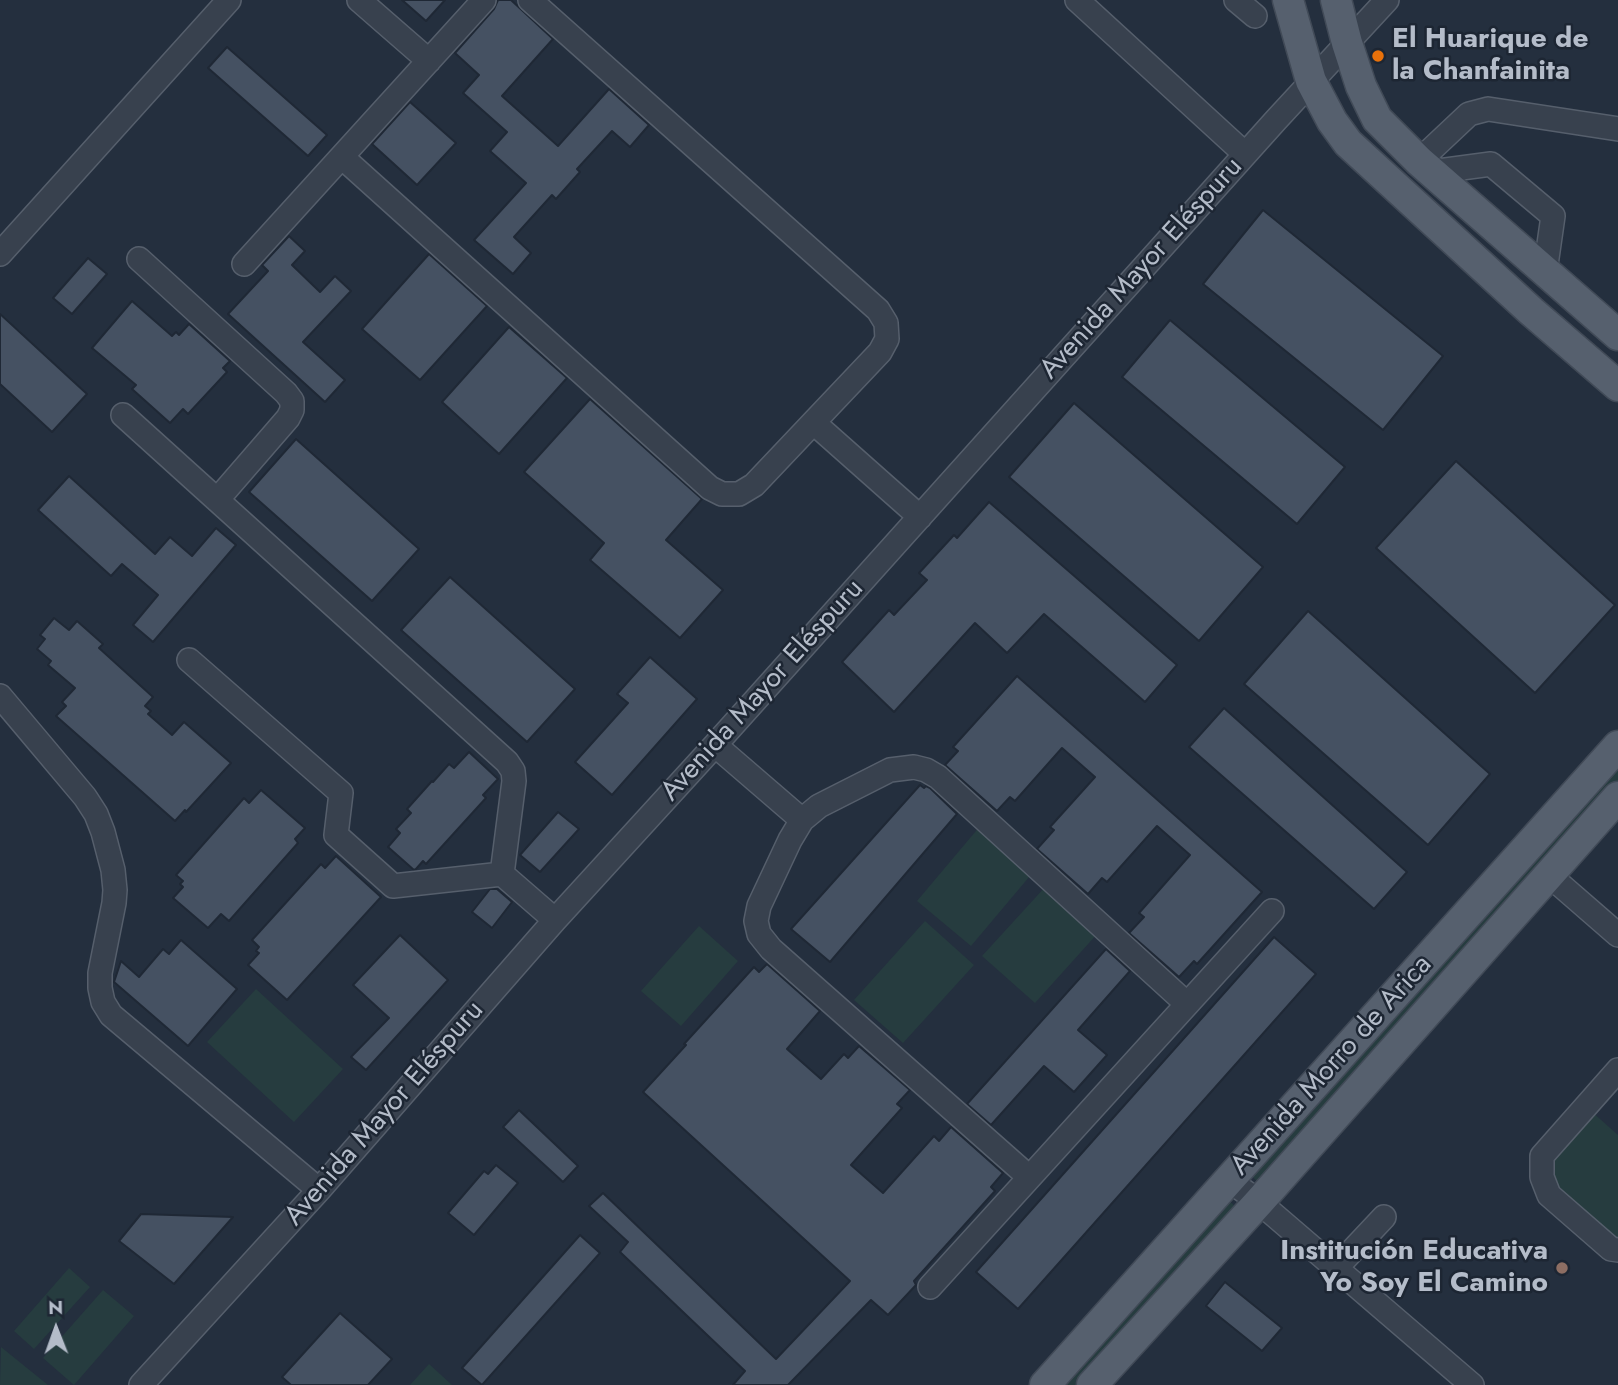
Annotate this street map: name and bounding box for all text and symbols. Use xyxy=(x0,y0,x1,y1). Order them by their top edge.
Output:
place label: El Huarique de la Chanfainita xyxy=(1392,23,1588,89)
marker: El Huarique de la Chanfainita xyxy=(1370,48,1386,64)
street label: Avenida Mayor Eléspuru xyxy=(1034,151,1250,387)
street label: Avenida Mayor Eléspuru xyxy=(655,573,871,809)
street label: Avenida Morro de Arica xyxy=(1224,949,1440,1183)
street label: Avenida Mayor Eléspuru xyxy=(278,995,492,1233)
place label: Institución Educativa Yo Soy El Camino xyxy=(1280,1235,1548,1301)
marker: Institución Educativa Yo Soy El Camino xyxy=(1554,1260,1570,1276)
north arrow xyxy=(21,1294,91,1364)
text: N xyxy=(48,1294,63,1321)

